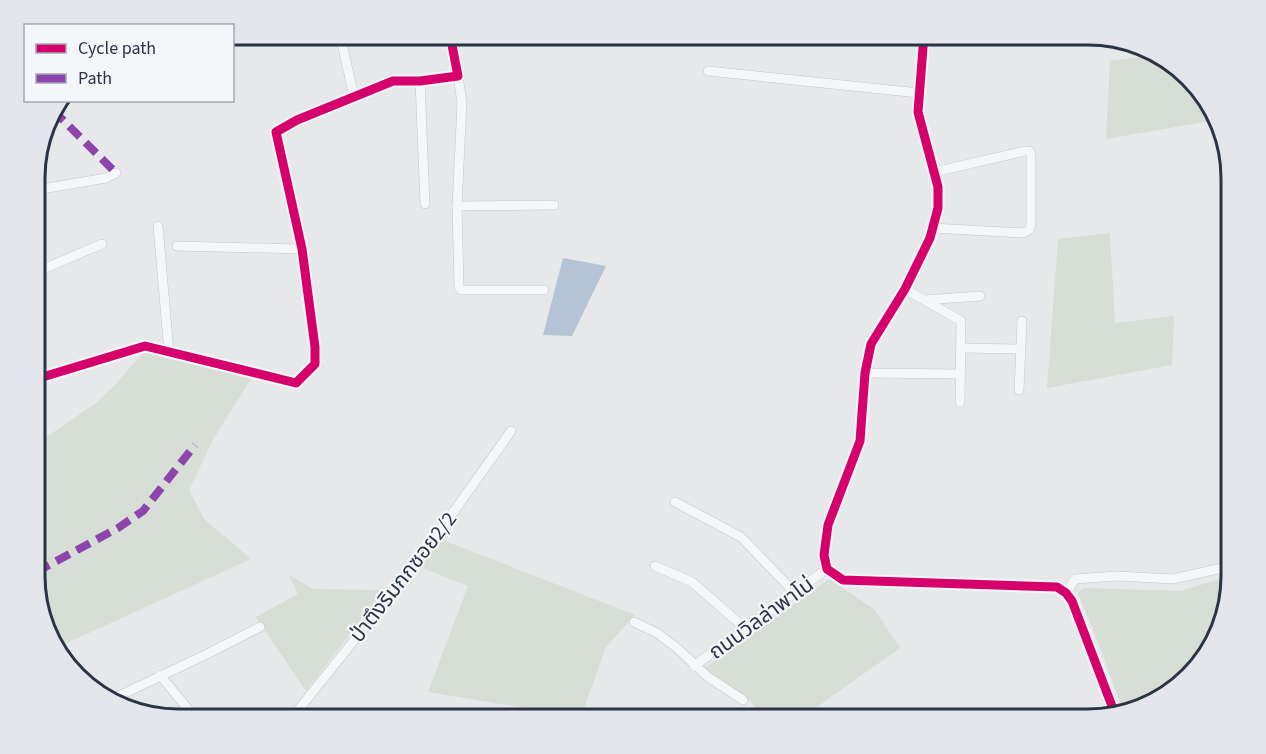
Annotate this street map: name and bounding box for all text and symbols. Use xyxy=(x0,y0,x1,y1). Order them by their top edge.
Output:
legend xyxy=(24,24,234,102)
text: Cycle path xyxy=(78,36,156,61)
text: Path xyxy=(78,66,112,91)
street label: ป่าตึงริมกกซอย2/2 xyxy=(342,505,464,649)
street label: ถนนวิลล่าพาโน่ xyxy=(702,570,820,666)

